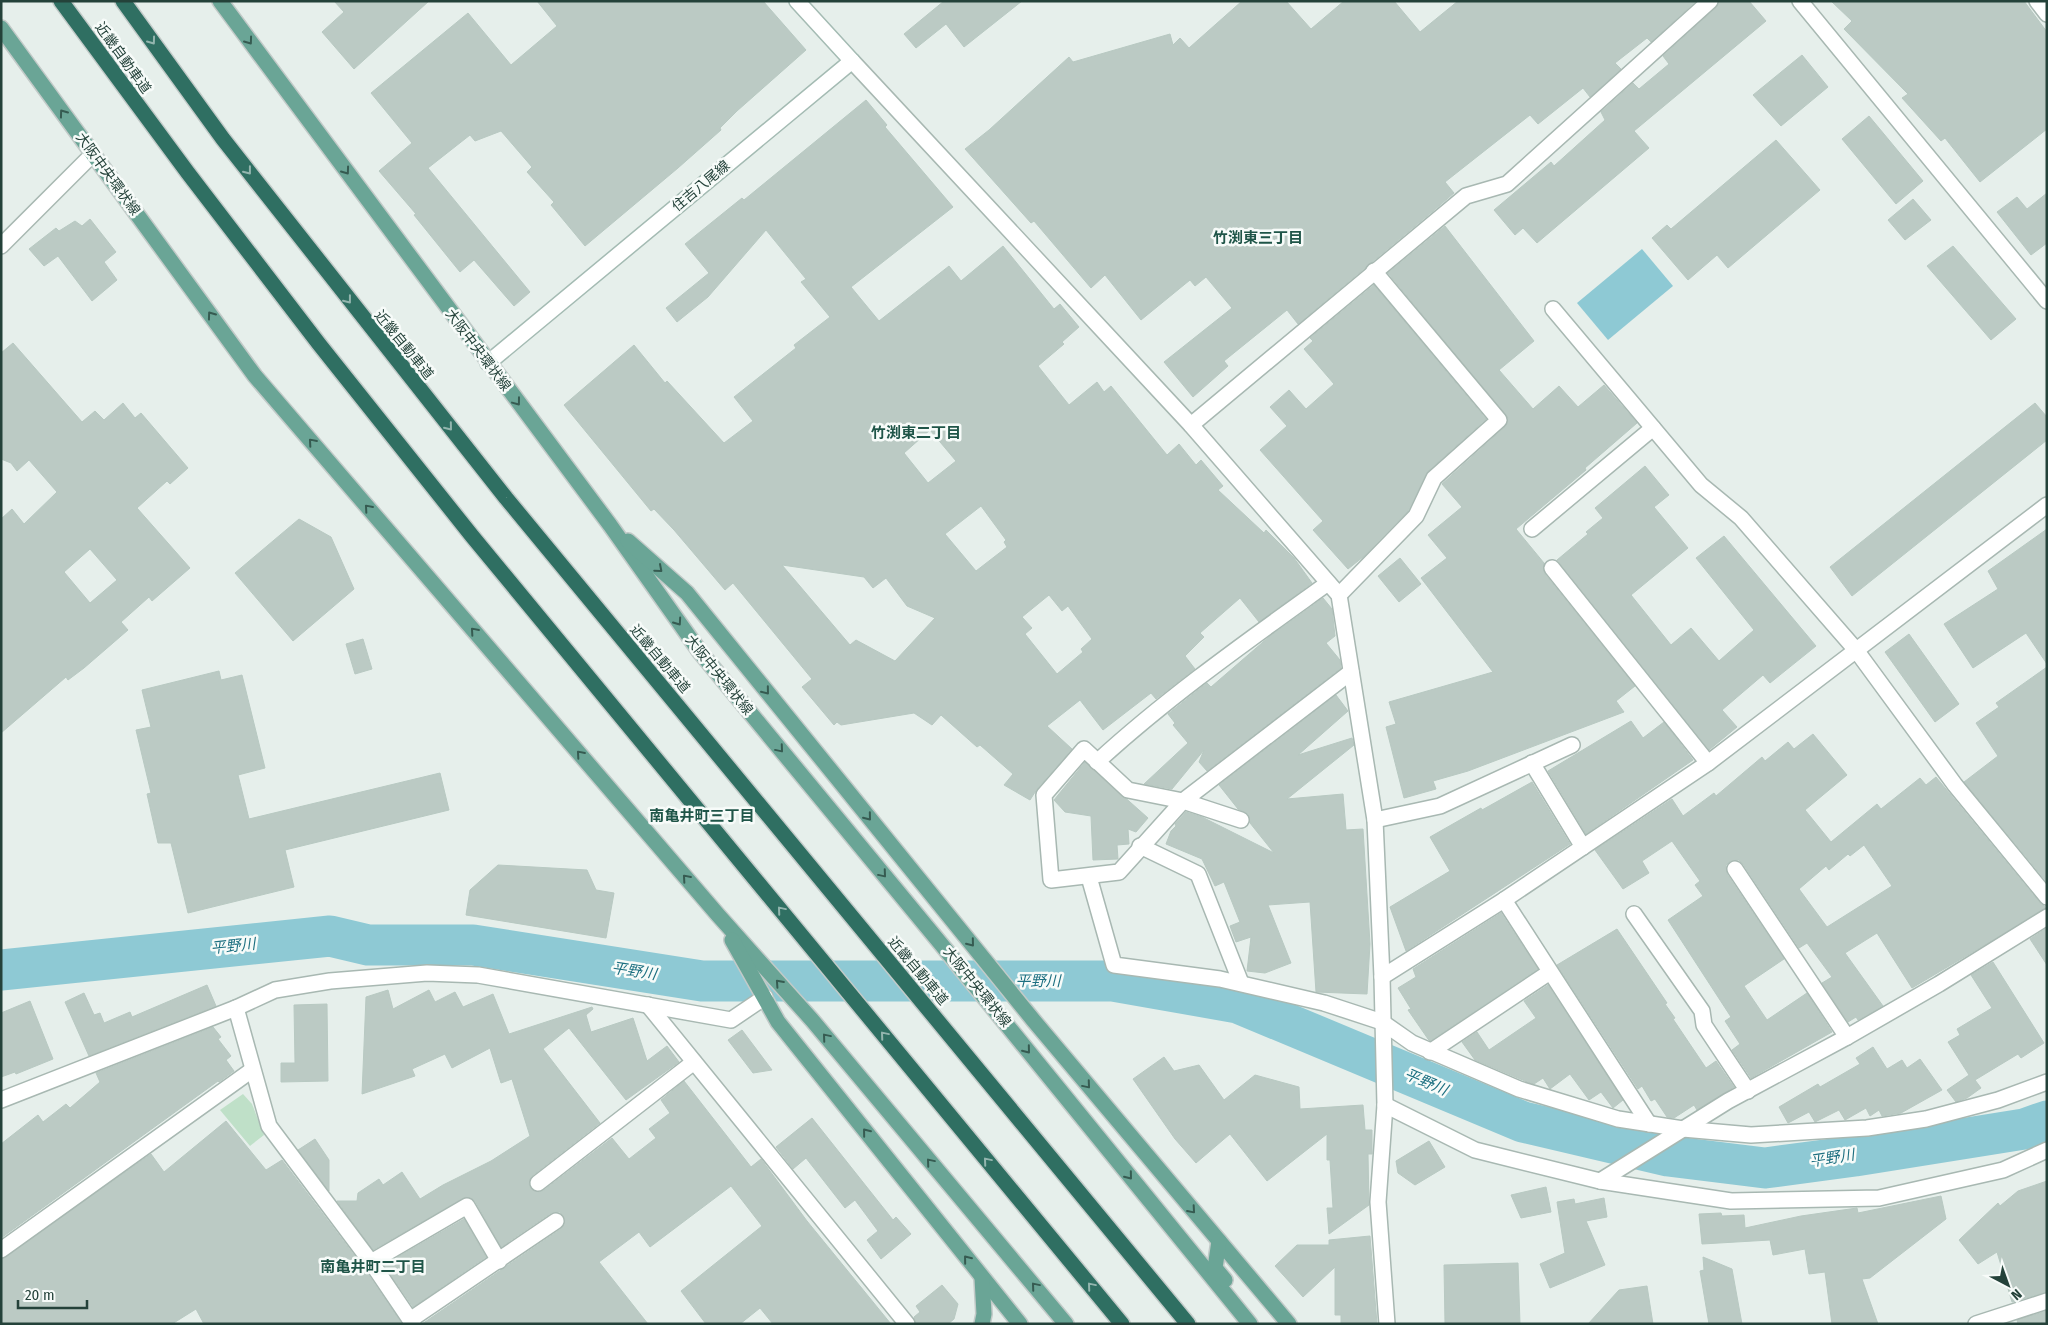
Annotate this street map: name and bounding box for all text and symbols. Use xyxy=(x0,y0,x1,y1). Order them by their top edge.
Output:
street label: 近畿自動車道 xyxy=(91,19,155,97)
one-way arrow xyxy=(146,35,155,45)
one-way arrow xyxy=(243,35,252,45)
one-way arrow xyxy=(61,110,69,119)
street label: 大阪中央環状線 xyxy=(72,129,144,219)
street label: 住吉八尾線 xyxy=(669,157,733,215)
one-way arrow xyxy=(340,165,348,174)
one-way arrow xyxy=(243,166,252,175)
district label: 竹渕東三丁目 xyxy=(1213,229,1303,247)
one-way arrow xyxy=(342,294,350,303)
street label: 大阪中央環状線 xyxy=(442,306,514,394)
street label: 近畿自動車道 xyxy=(371,307,437,383)
one-way arrow xyxy=(208,312,216,321)
one-way arrow xyxy=(511,396,520,406)
one-way arrow xyxy=(443,421,451,430)
district label: 竹渕東二丁目 xyxy=(871,424,961,442)
one-way arrow xyxy=(309,439,318,448)
one-way arrow xyxy=(366,505,374,514)
one-way arrow xyxy=(654,563,663,572)
one-way arrow xyxy=(672,616,681,626)
street label: 近畿自動車道 xyxy=(626,621,694,697)
one-way arrow xyxy=(471,628,480,637)
street label: 大阪中央環状線 xyxy=(682,632,756,718)
one-way arrow xyxy=(761,685,769,694)
one-way arrow xyxy=(774,743,782,752)
one-way arrow xyxy=(577,751,586,760)
district label: 南亀井町三丁目 xyxy=(649,807,755,825)
one-way arrow xyxy=(863,811,871,820)
one-way arrow xyxy=(878,868,886,877)
one-way arrow xyxy=(683,874,692,883)
one-way arrow xyxy=(778,907,786,916)
street label: 近畿自動車道 xyxy=(884,933,952,1009)
water label: 平野川 xyxy=(210,934,258,957)
one-way arrow xyxy=(965,938,974,947)
street label: 大阪中央環状線 xyxy=(940,944,1014,1030)
water label: 平野川 xyxy=(610,959,660,984)
water label: 平野川 xyxy=(1015,972,1062,990)
one-way arrow xyxy=(776,980,785,989)
one-way arrow xyxy=(881,1032,890,1041)
one-way arrow xyxy=(823,1034,832,1043)
one-way arrow xyxy=(1021,1044,1030,1053)
water label: 平野川 xyxy=(1402,1065,1452,1100)
one-way arrow xyxy=(1082,1080,1091,1089)
one-way arrow xyxy=(864,1129,872,1138)
water label: 平野川 xyxy=(1808,1145,1858,1170)
one-way arrow xyxy=(927,1158,936,1167)
one-way arrow xyxy=(985,1158,993,1167)
one-way arrow xyxy=(1124,1170,1133,1179)
one-way arrow xyxy=(1186,1204,1195,1213)
one-way arrow xyxy=(965,1256,973,1265)
district label: 南亀井町二丁目 xyxy=(320,1258,426,1276)
north arrow xyxy=(1983,1260,2033,1310)
scale bar xyxy=(18,1278,86,1310)
one-way arrow xyxy=(1031,1283,1040,1292)
one-way arrow xyxy=(1088,1283,1096,1292)
text: N xyxy=(2007,1285,2025,1304)
text: 20 m xyxy=(25,1286,55,1304)

